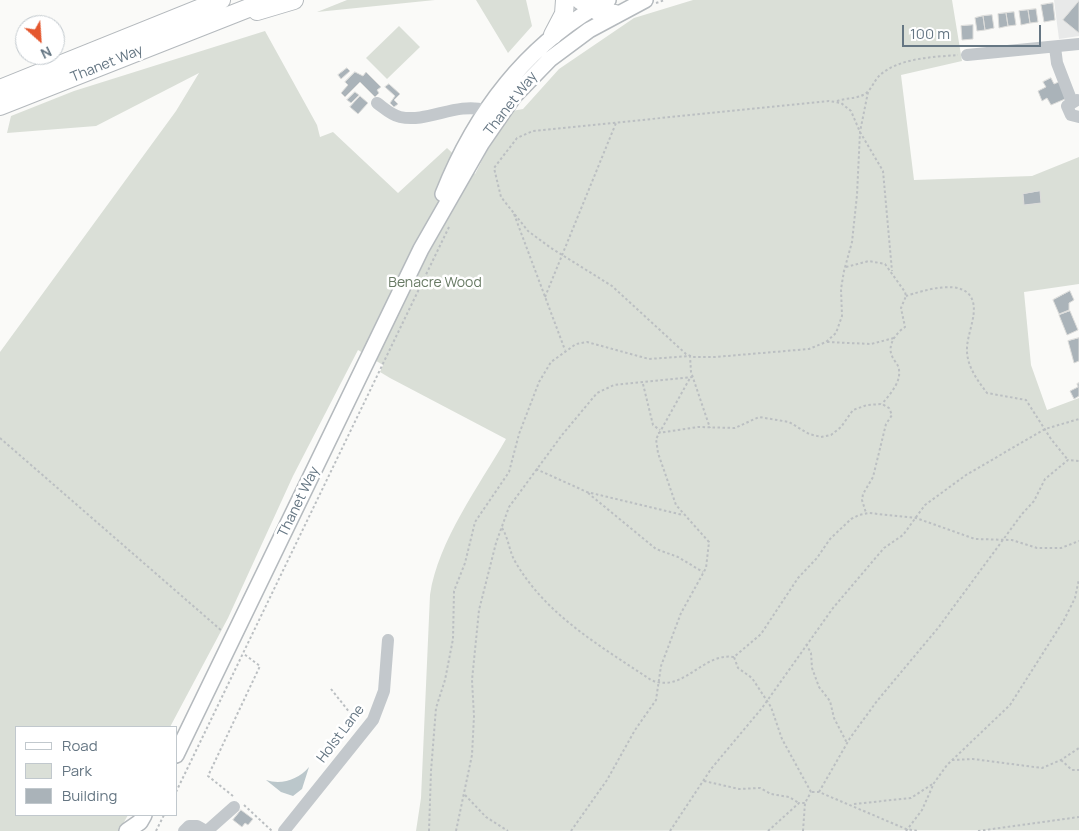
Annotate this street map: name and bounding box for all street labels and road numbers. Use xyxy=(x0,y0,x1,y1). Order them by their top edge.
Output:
street label: Thanet Way xyxy=(68,42,146,86)
street label: Thanet Way xyxy=(481,69,541,139)
street label: Thanet Way xyxy=(275,464,323,540)
street label: Holst Lane xyxy=(314,702,368,766)

